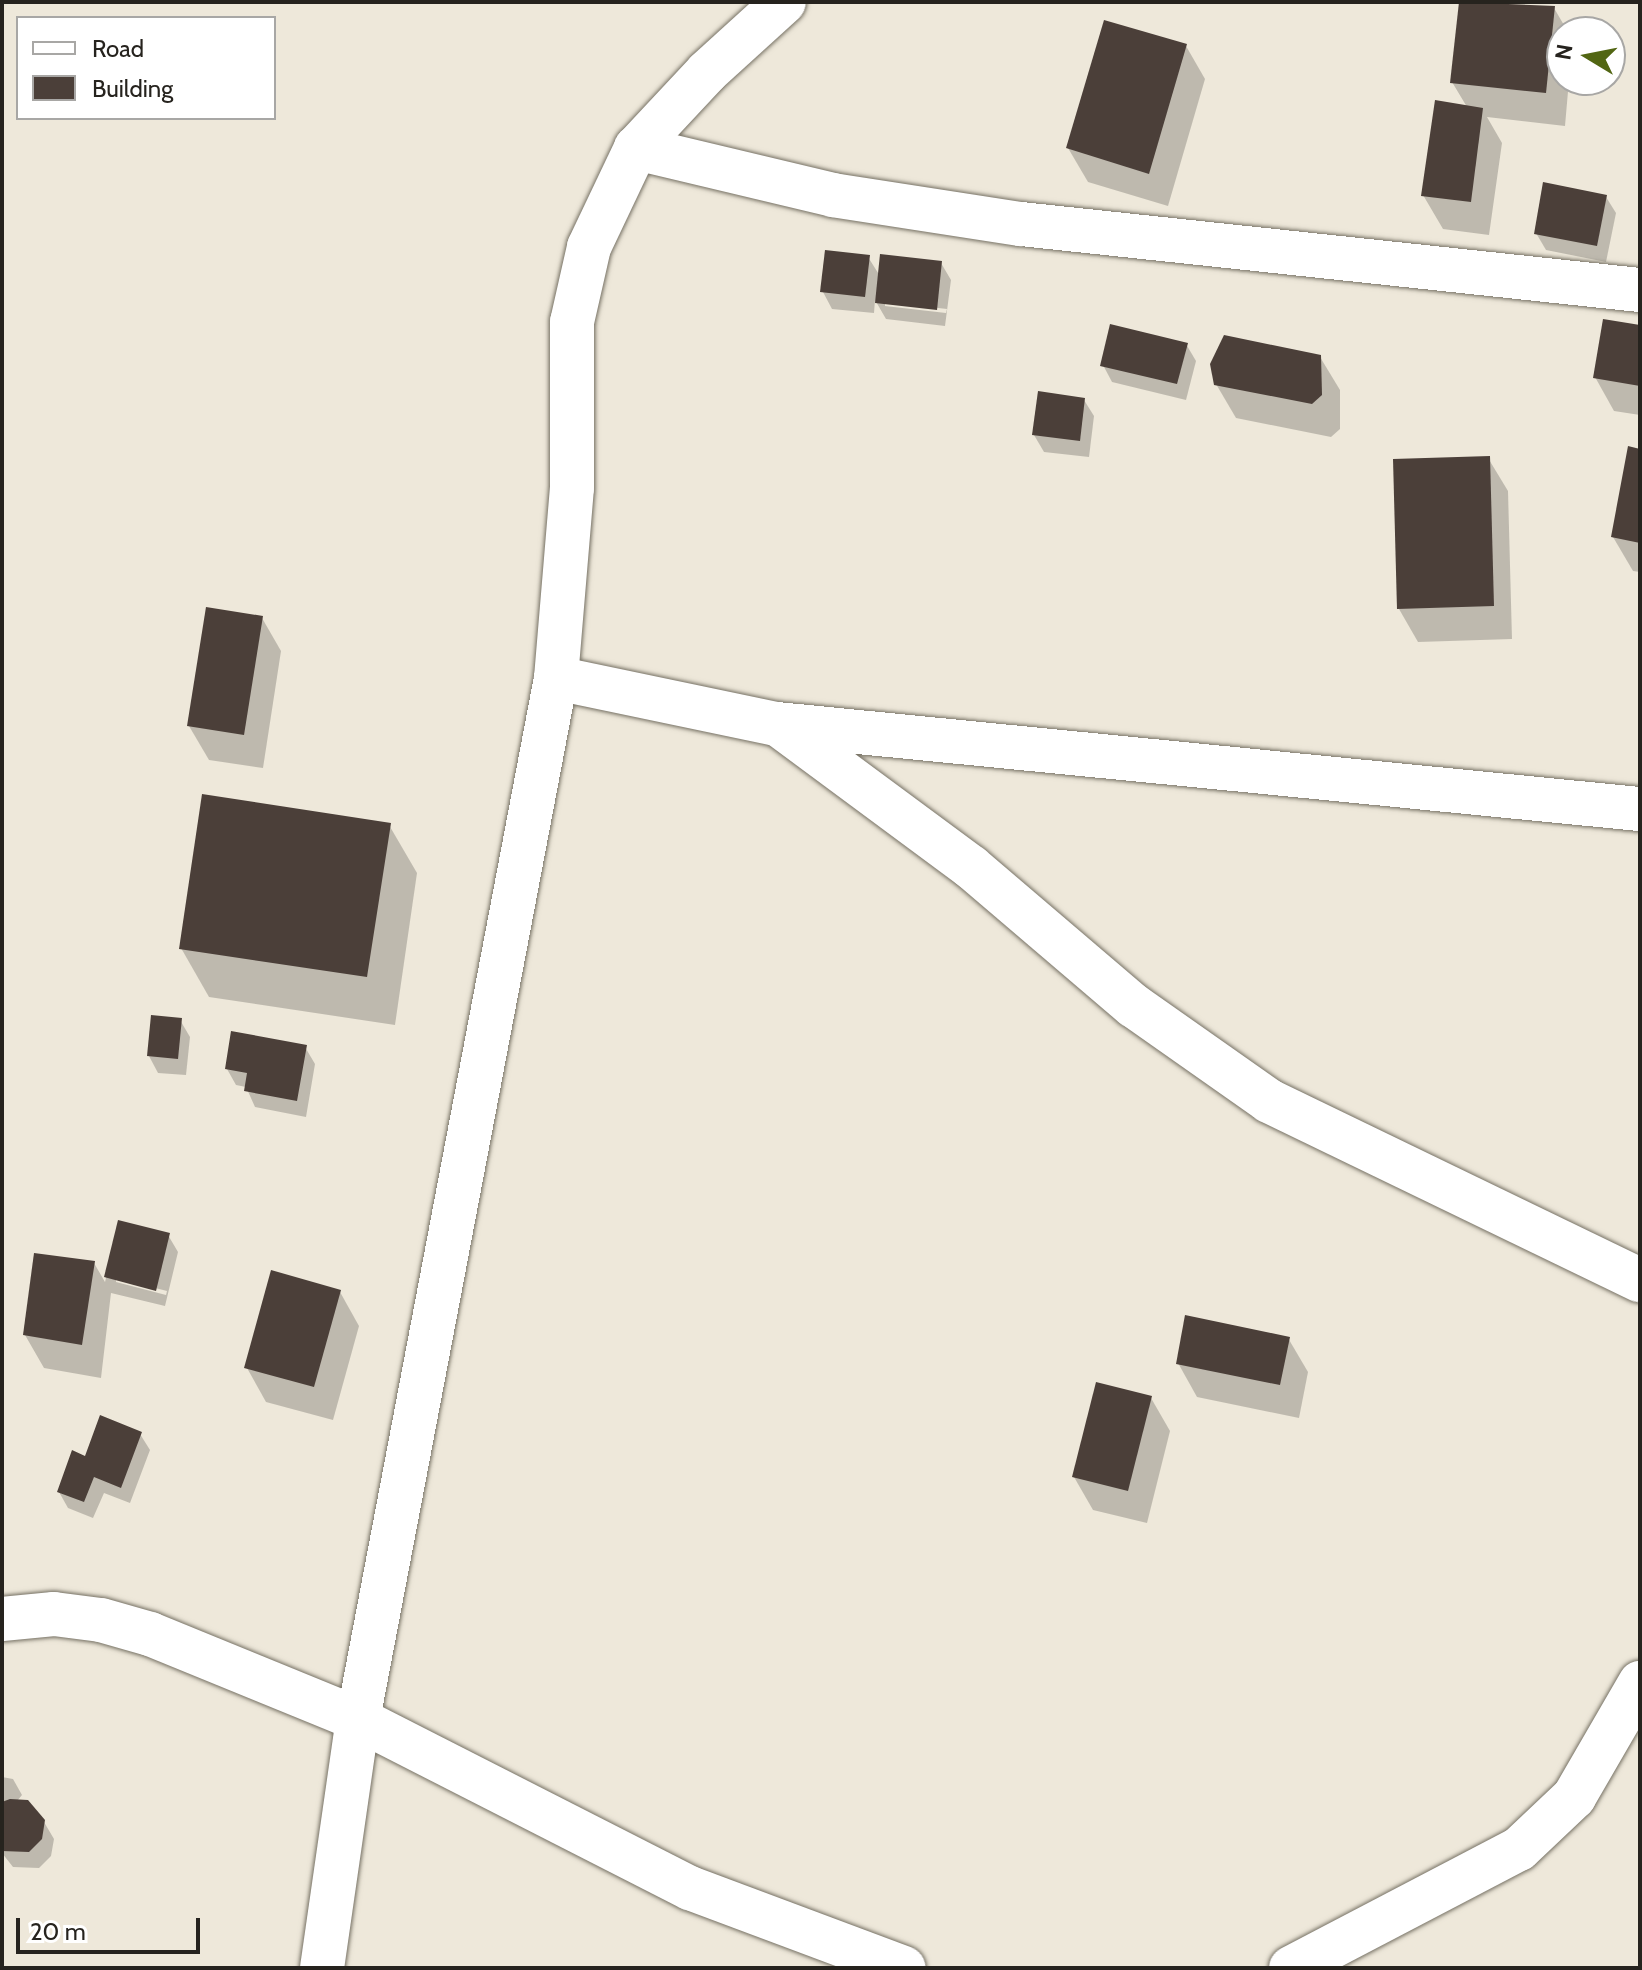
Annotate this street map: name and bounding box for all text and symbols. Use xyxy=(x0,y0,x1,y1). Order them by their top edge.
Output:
legend xyxy=(16,16,276,120)
north arrow xyxy=(1546,16,1626,96)
text: Road xyxy=(92,34,144,63)
text: N xyxy=(1549,42,1578,62)
text: Building xyxy=(92,74,173,103)
scale bar xyxy=(20,1902,204,1952)
text: 20 m xyxy=(30,1917,86,1946)

